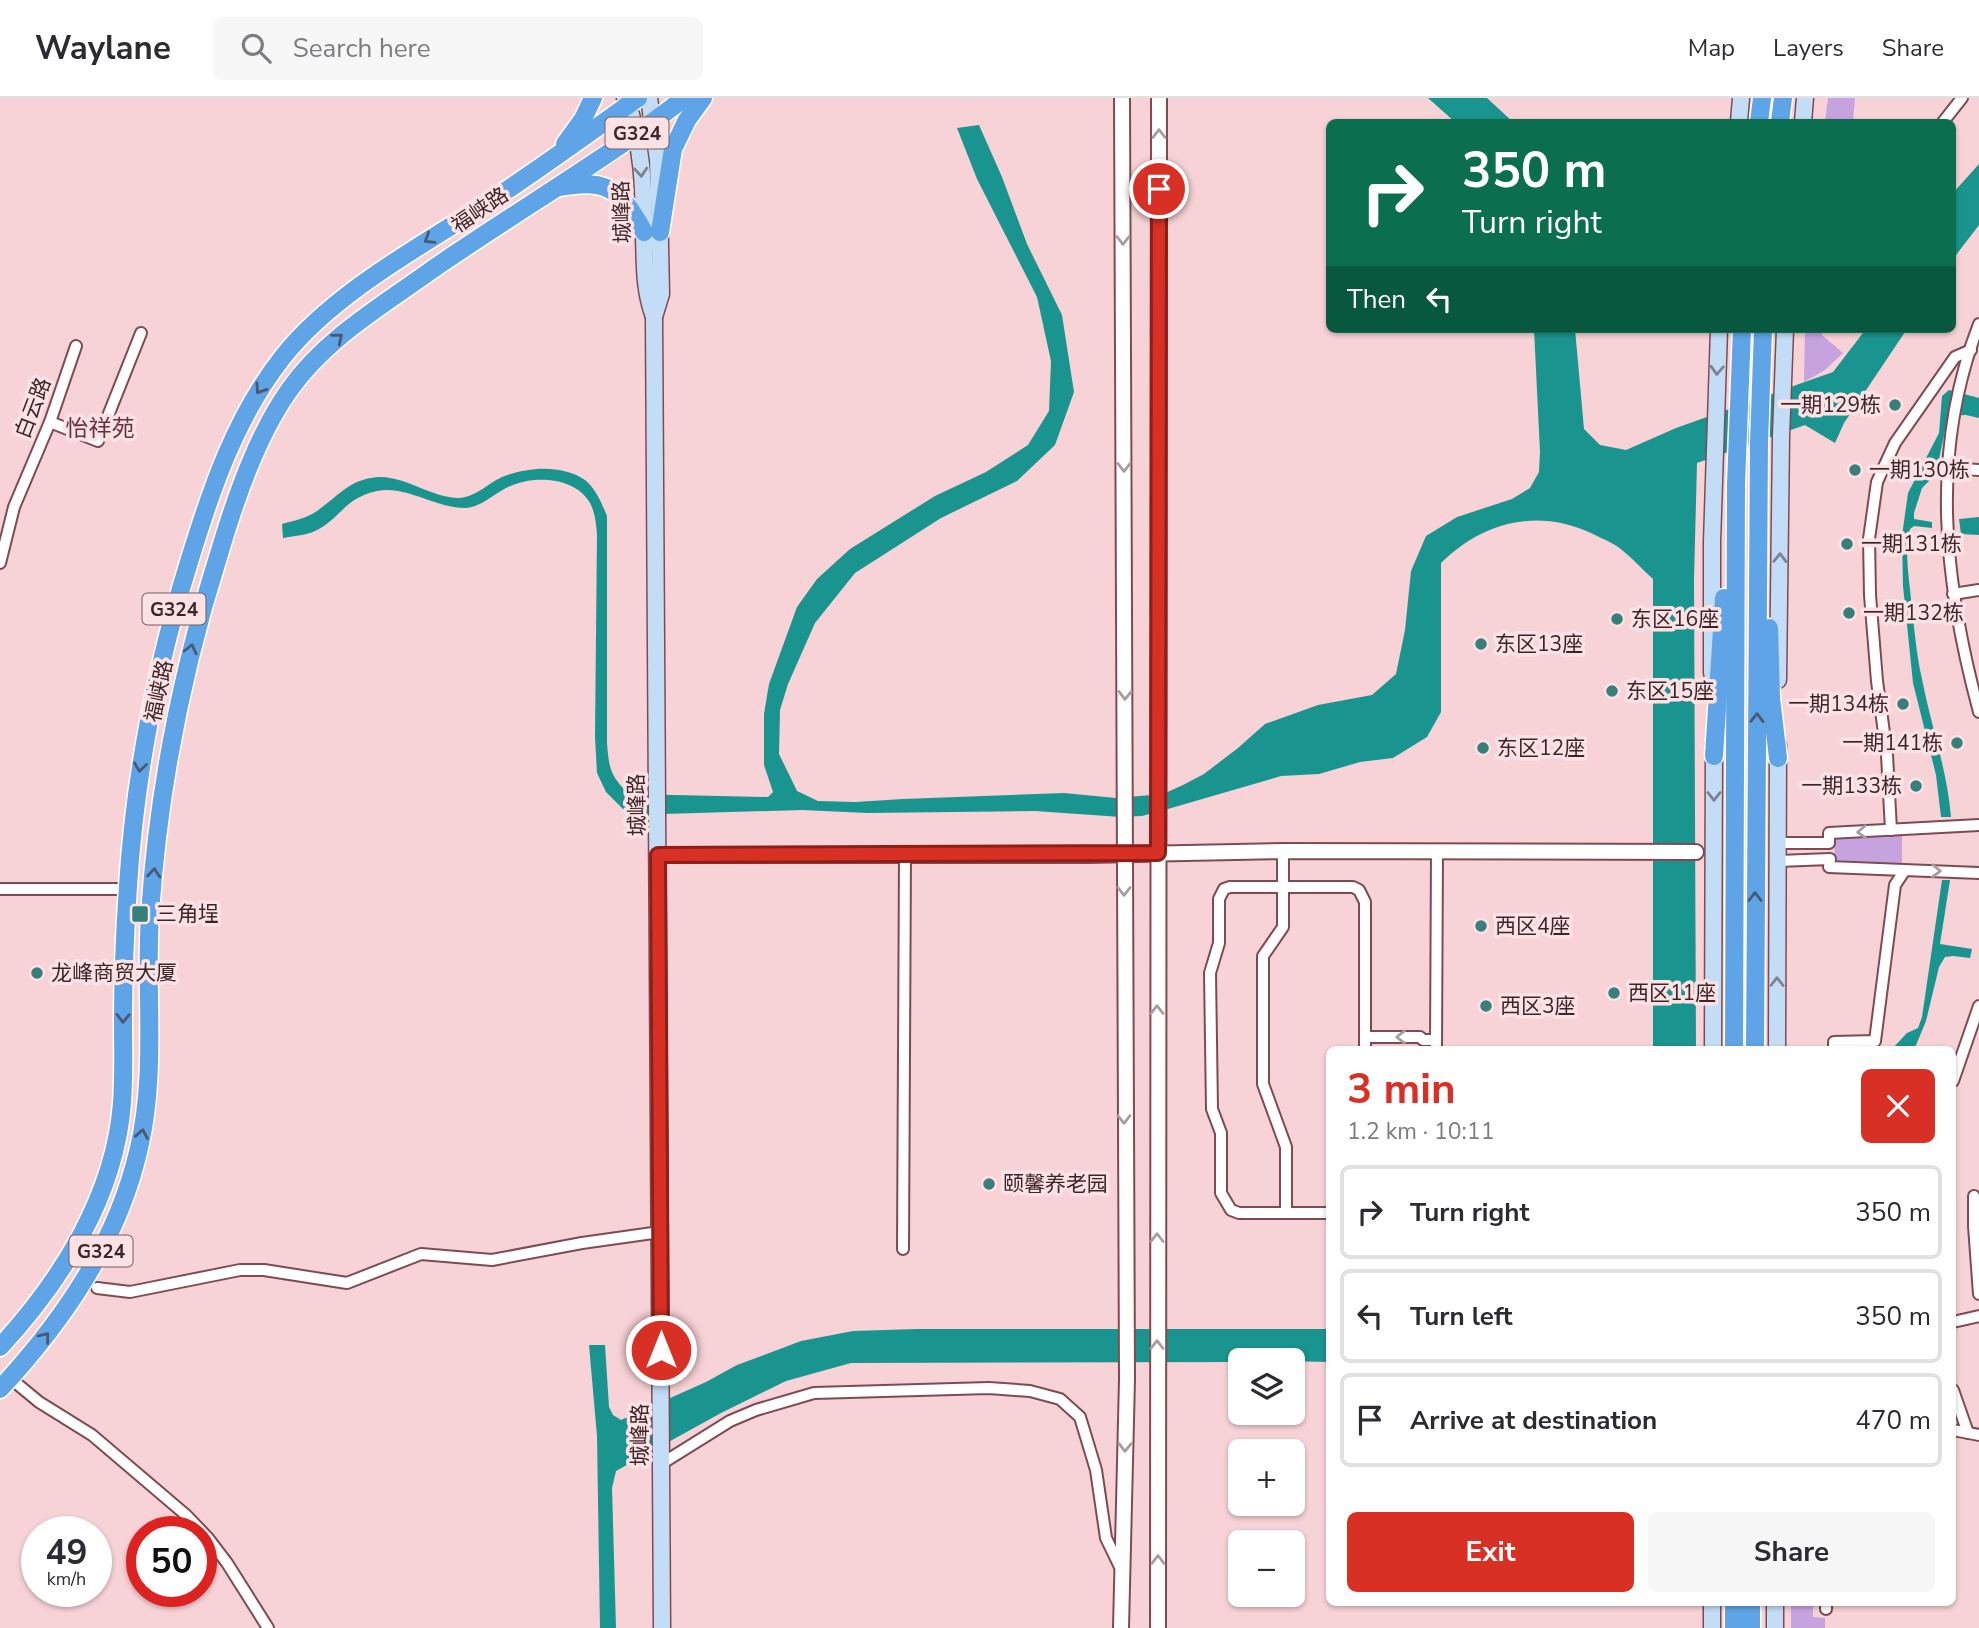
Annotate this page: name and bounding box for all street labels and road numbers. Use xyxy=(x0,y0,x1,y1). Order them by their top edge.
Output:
road number: G324 xyxy=(606,118,668,148)
street label: 城峰路 xyxy=(607,180,637,244)
street label: 福峡路 xyxy=(446,181,514,239)
street label: 白云路 xyxy=(9,374,57,442)
road number: G324 xyxy=(142,594,206,624)
street label: 福峡路 xyxy=(139,657,179,725)
street label: 城峰路 xyxy=(622,773,652,837)
road number: G324 xyxy=(70,1236,132,1266)
street label: 城峰路 xyxy=(626,1404,654,1467)

